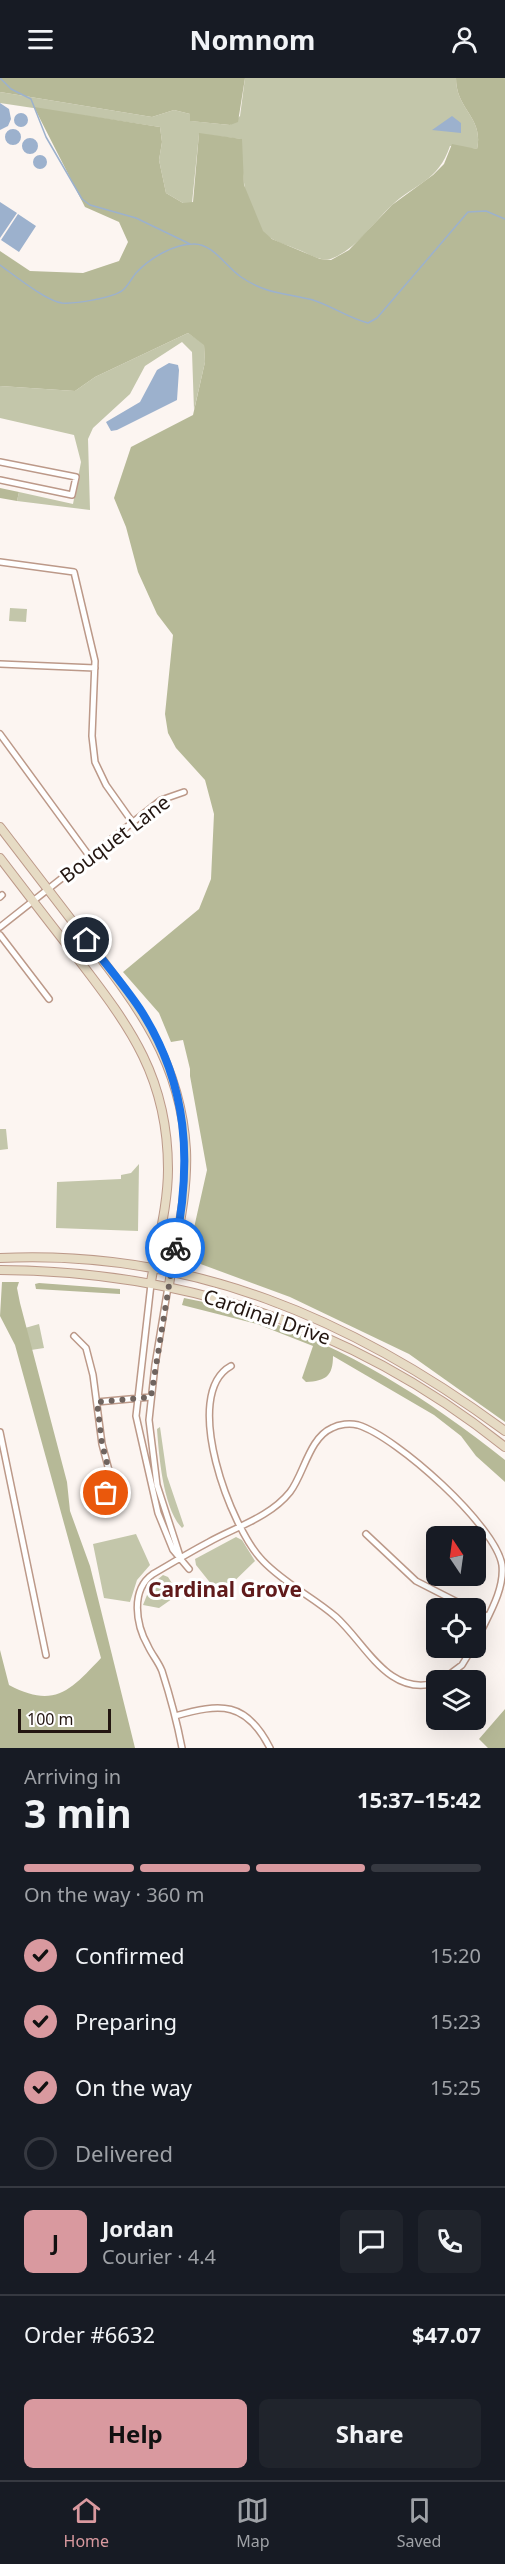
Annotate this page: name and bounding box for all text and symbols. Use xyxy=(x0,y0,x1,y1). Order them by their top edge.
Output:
text: Nomnom xyxy=(190,21,315,58)
icon: menu xyxy=(24,23,57,56)
icon: person xyxy=(448,23,481,56)
street label: Bouquet Lane xyxy=(54,788,175,889)
pin xyxy=(61,914,112,965)
icon: home xyxy=(70,923,103,956)
courier xyxy=(145,1218,205,1278)
icon: bike xyxy=(159,1232,192,1265)
street label: Cardinal Drive xyxy=(200,1282,334,1351)
pin xyxy=(80,1467,131,1518)
icon: bag xyxy=(89,1476,122,1509)
north arrow xyxy=(426,1526,486,1586)
map controls xyxy=(426,1526,486,1730)
district label: Cardinal Grove xyxy=(148,1575,302,1603)
button: locate xyxy=(426,1598,486,1658)
button: layers xyxy=(426,1670,486,1730)
scale bar xyxy=(18,1706,111,1734)
text: 100 m xyxy=(27,1708,74,1730)
text: Arriving in xyxy=(24,1763,121,1790)
text: 15:37–15:42 xyxy=(357,1784,481,1814)
text: 3 min xyxy=(24,1786,131,1839)
text: On the way · 360 m xyxy=(24,1881,204,1908)
icon: check xyxy=(24,1939,57,1972)
text: Confirmed xyxy=(75,1940,185,1970)
text: 15:20 xyxy=(430,1942,481,1969)
icon: check xyxy=(24,2005,57,2038)
text: Preparing xyxy=(75,2006,177,2036)
text: 15:23 xyxy=(430,2008,481,2035)
icon: check xyxy=(24,2071,57,2104)
text: On the way xyxy=(75,2072,192,2102)
text: 15:25 xyxy=(430,2074,481,2101)
text: Delivered xyxy=(75,2138,173,2168)
button: chat xyxy=(340,2210,403,2273)
button: phone xyxy=(418,2210,481,2273)
text: Jordan xyxy=(102,2213,174,2243)
text: J xyxy=(52,2226,59,2256)
text: Courier · 4.4 xyxy=(102,2243,216,2270)
text: Order #6632 xyxy=(24,2319,155,2349)
text: $47.07 xyxy=(412,2319,481,2349)
button: Help xyxy=(24,2399,247,2468)
button: Share xyxy=(259,2399,481,2468)
tab: Home xyxy=(64,2494,109,2552)
tab: Map xyxy=(236,2494,270,2552)
tab: Saved xyxy=(397,2494,441,2552)

